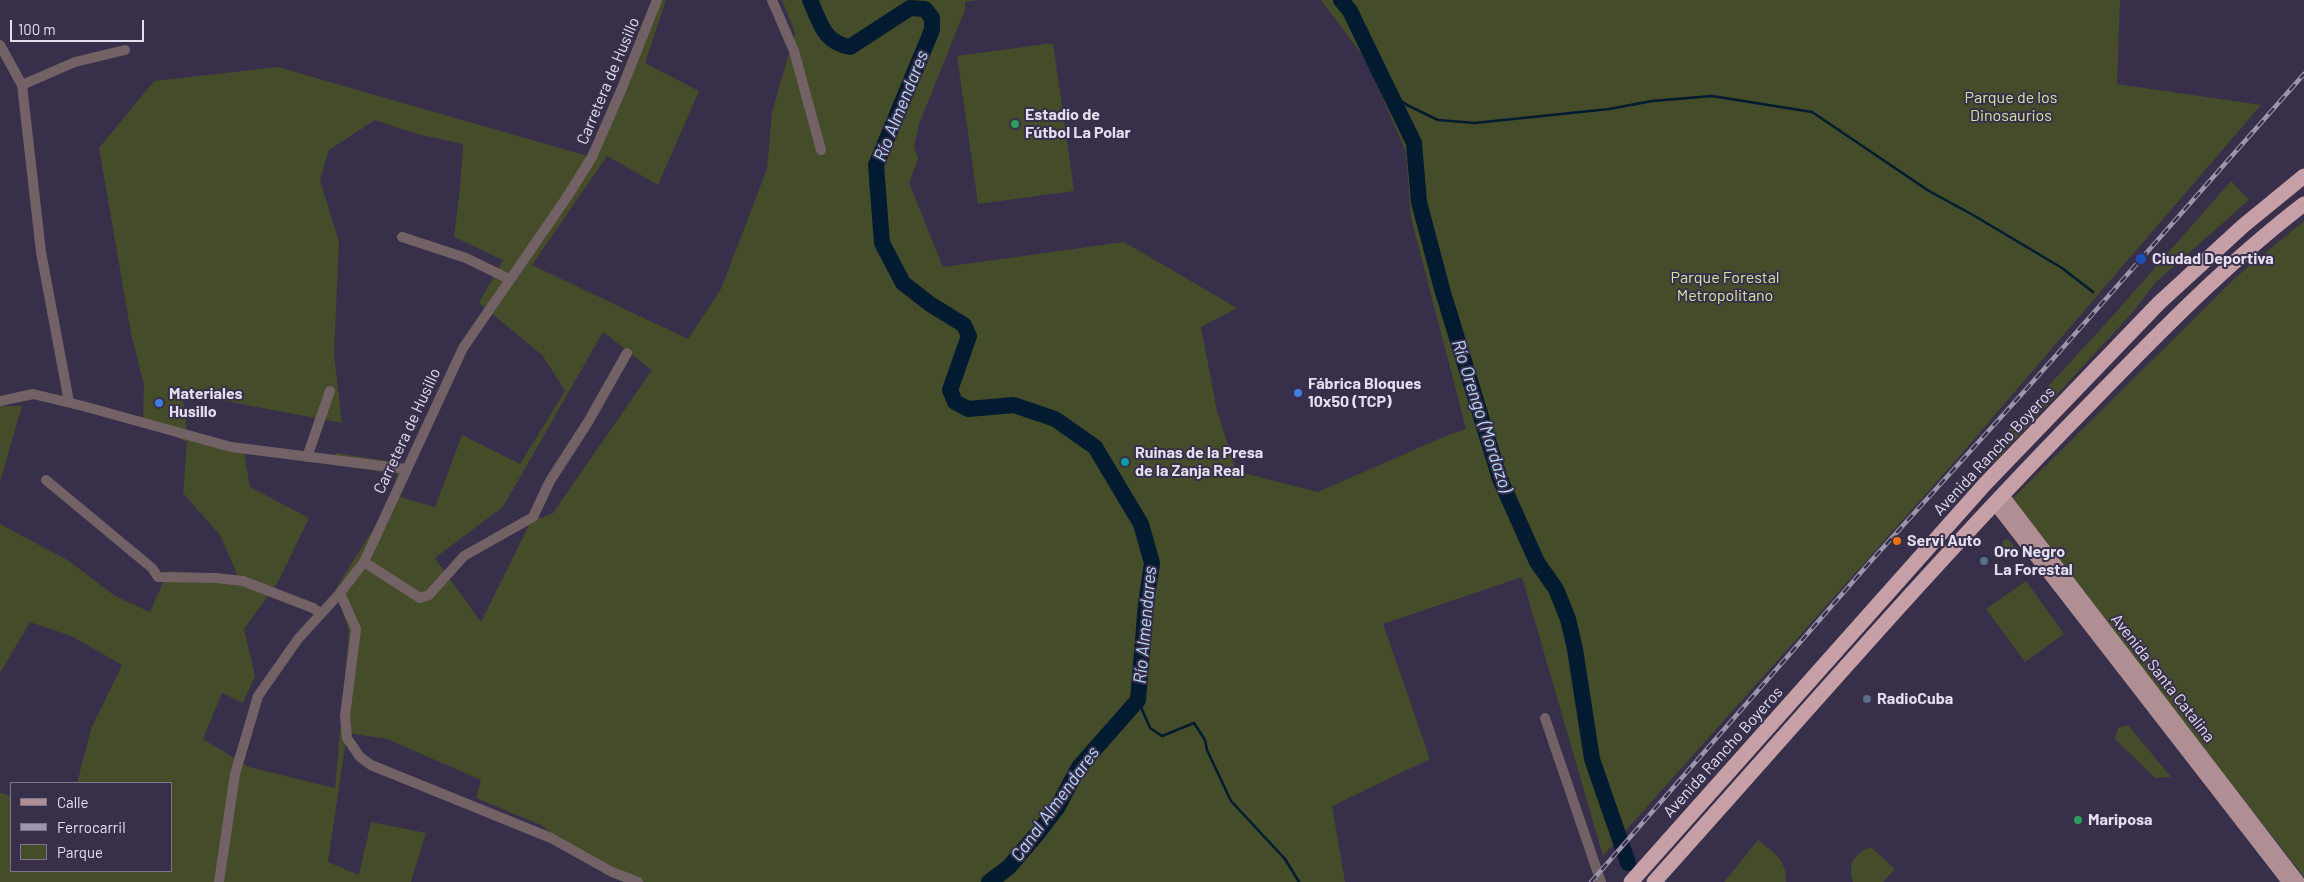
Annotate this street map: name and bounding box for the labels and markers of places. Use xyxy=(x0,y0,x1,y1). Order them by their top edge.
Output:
place label: Estadio de Fútbol La Polar xyxy=(1025,105,1131,143)
marker: Estadio de Fútbol La Polar xyxy=(1009,118,1021,130)
place label: Ciudad Deportiva xyxy=(2152,249,2274,269)
marker: Ciudad Deportiva xyxy=(2134,252,2148,266)
place label: Fábrica Bloques 10x50 (TCP) xyxy=(1308,374,1421,412)
place label: Materiales Husillo xyxy=(169,384,243,422)
marker: Fábrica Bloques 10x50 (TCP) xyxy=(1292,387,1304,399)
marker: Materiales Husillo xyxy=(153,397,165,409)
place label: Ruinas de la Presa de la Zanja Real xyxy=(1135,443,1263,481)
marker: Ruinas de la Presa de la Zanja Real xyxy=(1119,456,1131,468)
place label: Servi Auto xyxy=(1907,531,1981,551)
marker: Servi Auto xyxy=(1891,535,1903,547)
place label: Oro Negro La Forestal xyxy=(1994,542,2073,580)
marker: Oro Negro La Forestal xyxy=(1978,555,1990,567)
place label: RadioCuba xyxy=(1877,689,1953,709)
marker: RadioCuba xyxy=(1861,693,1873,705)
place label: Mariposa xyxy=(2088,810,2153,830)
marker: Mariposa xyxy=(2072,814,2084,826)

